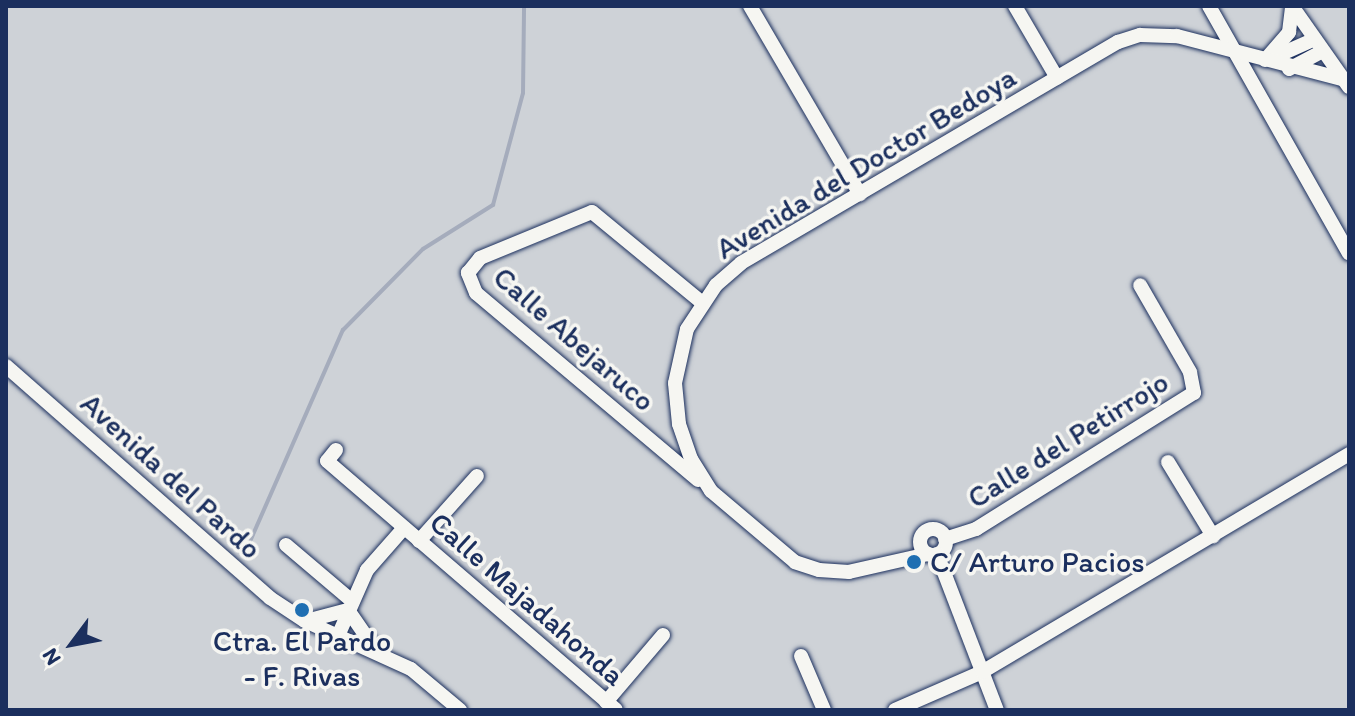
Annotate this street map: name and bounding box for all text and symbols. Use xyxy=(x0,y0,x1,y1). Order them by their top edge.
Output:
street label: Avenida del Doctor Bedoya xyxy=(709,59,1023,267)
street label: Calle Abejaruco xyxy=(486,259,662,419)
street label: Calle del Petirrojo xyxy=(961,364,1175,516)
street label: Avenida del Pardo xyxy=(73,386,269,566)
street label: Calle Majadahonda xyxy=(423,505,631,693)
place label: C/ Arturo Pacios xyxy=(930,544,1144,580)
marker: C/ Arturo Pacios xyxy=(905,553,923,571)
marker: Ctra. El Pardo - F. Rivas xyxy=(293,601,311,619)
north arrow xyxy=(32,604,112,684)
place label: Ctra. El Pardo - F. Rivas xyxy=(213,623,391,694)
text: N xyxy=(36,644,67,670)

